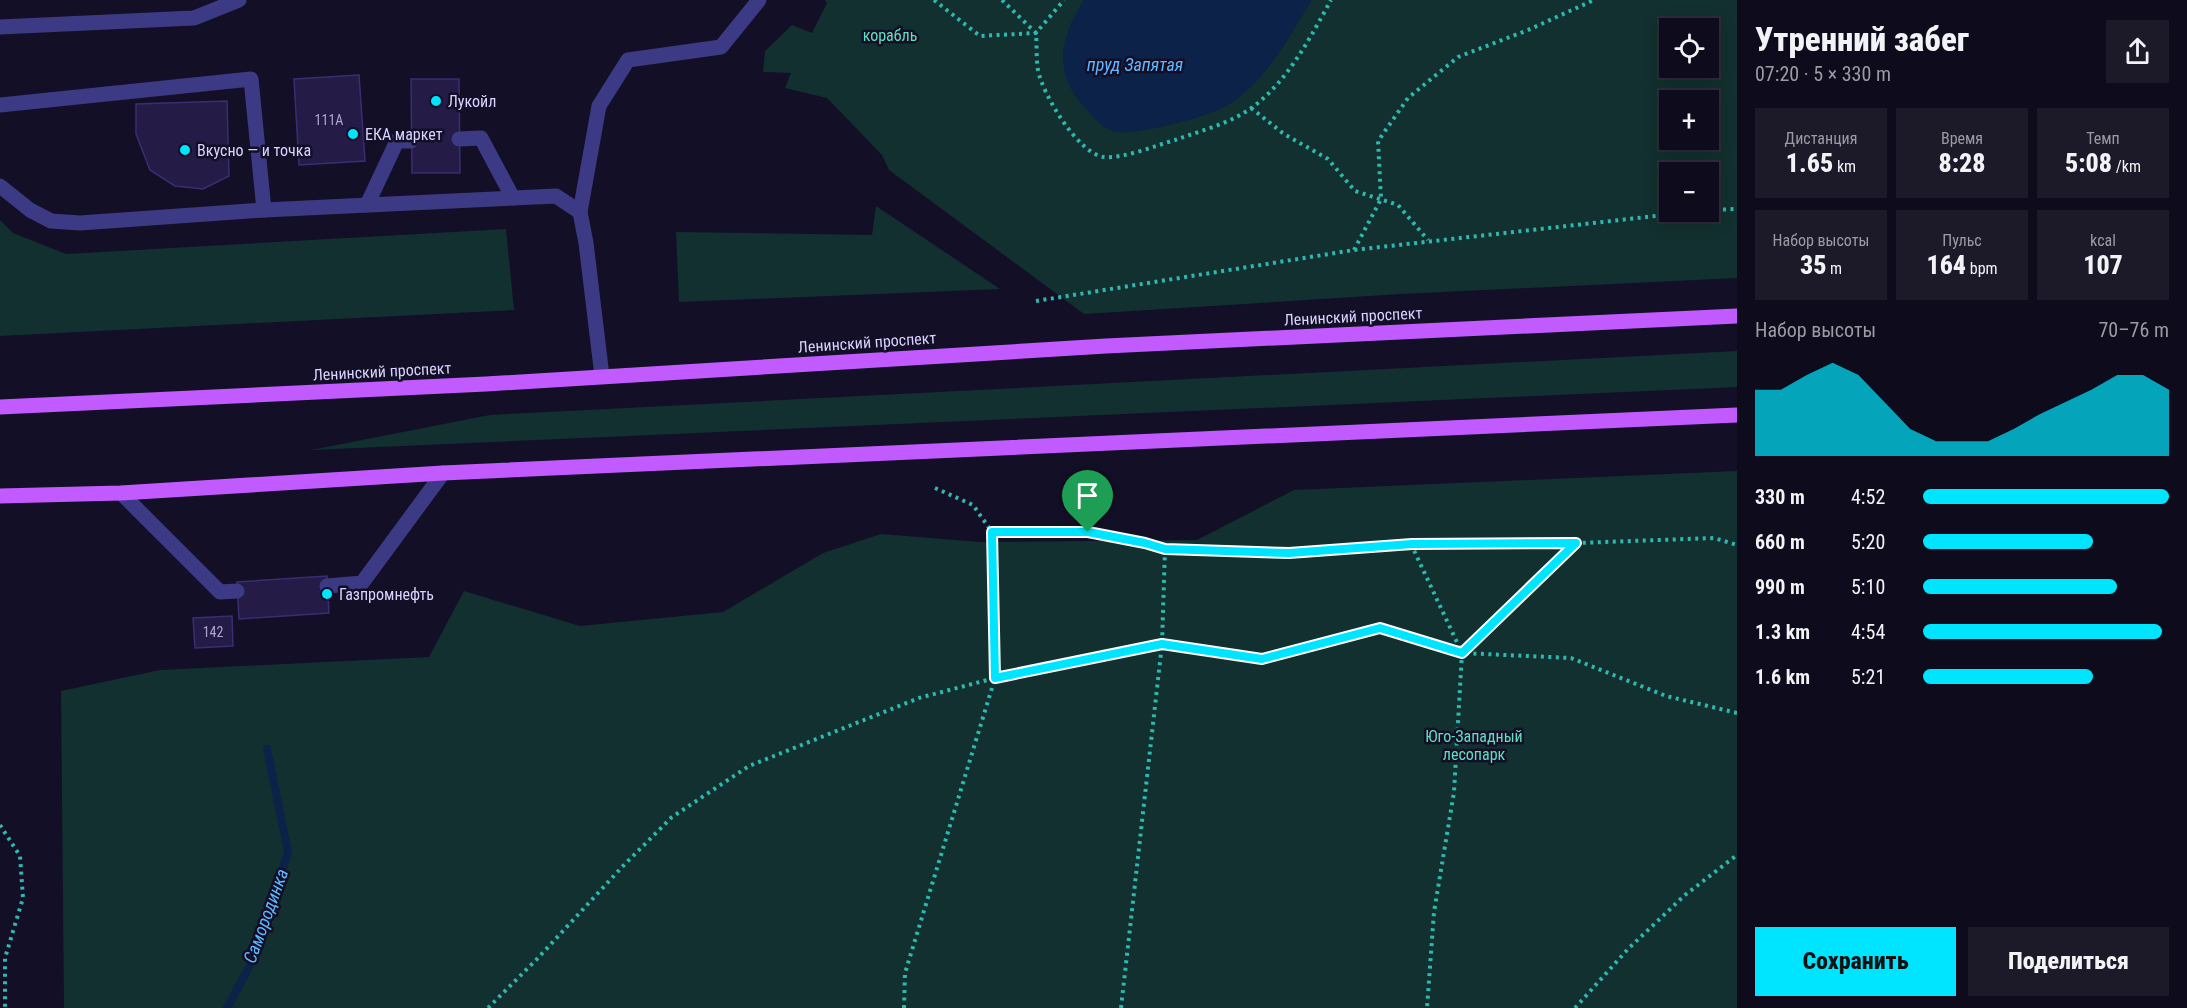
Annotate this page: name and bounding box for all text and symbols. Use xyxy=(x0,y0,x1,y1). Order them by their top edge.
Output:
map controls xyxy=(1659,18,1719,222)
button: locate xyxy=(1659,18,1719,78)
text: Утренний забег xyxy=(1755,20,1969,59)
button: share xyxy=(2106,20,2169,83)
park label: корабль xyxy=(863,26,917,45)
water label: пруд Запятая xyxy=(1087,54,1183,75)
text: 07:20 · 5 × 330 m xyxy=(1755,62,1891,86)
button: + xyxy=(1659,90,1719,150)
place label: Лукойл xyxy=(448,92,496,111)
marker: Лукойл xyxy=(429,94,443,108)
house number: 111А xyxy=(315,112,343,128)
place label: ЕКА маркет xyxy=(365,125,443,144)
marker: ЕКА маркет xyxy=(346,127,360,141)
text: Дистанция xyxy=(1785,129,1857,148)
text: Время xyxy=(1941,129,1983,148)
text: Темп xyxy=(2086,129,2120,148)
place label: Вкусно — и точка xyxy=(197,141,311,160)
marker: Вкусно — и точка xyxy=(178,143,192,157)
text: 1.65 xyxy=(1786,148,1833,178)
text: 8:28 xyxy=(1939,148,1986,178)
text: 5:08 xyxy=(2065,148,2112,178)
text: km xyxy=(1833,157,1856,176)
text: /km xyxy=(2112,157,2141,176)
button: − xyxy=(1659,162,1719,222)
text: Набор высоты xyxy=(1773,231,1869,250)
text: Пульс xyxy=(1942,231,1982,250)
text: kcal xyxy=(2090,231,2116,250)
text: 35 xyxy=(1800,250,1826,280)
text: 164 xyxy=(1926,250,1966,280)
text: 107 xyxy=(2083,250,2123,280)
text: m xyxy=(1826,259,1842,278)
text: bpm xyxy=(1966,259,1998,278)
street label: Ленинский проспект xyxy=(1283,303,1423,330)
text: Набор высоты xyxy=(1755,318,1876,342)
text: 70–76 m xyxy=(2098,318,2169,342)
street label: Ленинский проспект xyxy=(797,328,937,357)
street label: Ленинский проспект xyxy=(312,358,452,385)
pin xyxy=(1062,470,1113,532)
icon: arrive xyxy=(1071,479,1104,512)
text: 330 m xyxy=(1755,485,1805,509)
text: 4:52 xyxy=(1851,485,1885,509)
text: 660 m xyxy=(1755,530,1805,554)
text: 5:20 xyxy=(1851,530,1885,554)
text: 990 m xyxy=(1755,575,1805,599)
text: 5:10 xyxy=(1851,575,1885,599)
place label: Газпромнефть xyxy=(339,585,434,604)
marker: Газпромнефть xyxy=(320,587,334,601)
text: 1.3 km xyxy=(1755,620,1810,644)
text: 4:54 xyxy=(1851,620,1885,644)
house number: 142 xyxy=(203,624,223,640)
text: 1.6 km xyxy=(1755,665,1810,689)
text: 5:21 xyxy=(1851,665,1885,689)
park label: Юго-Западный лесопарк xyxy=(1425,727,1523,764)
water label: Самородинка xyxy=(239,866,292,966)
button: Сохранить xyxy=(1755,927,1956,996)
button: Поделиться xyxy=(1968,927,2169,996)

